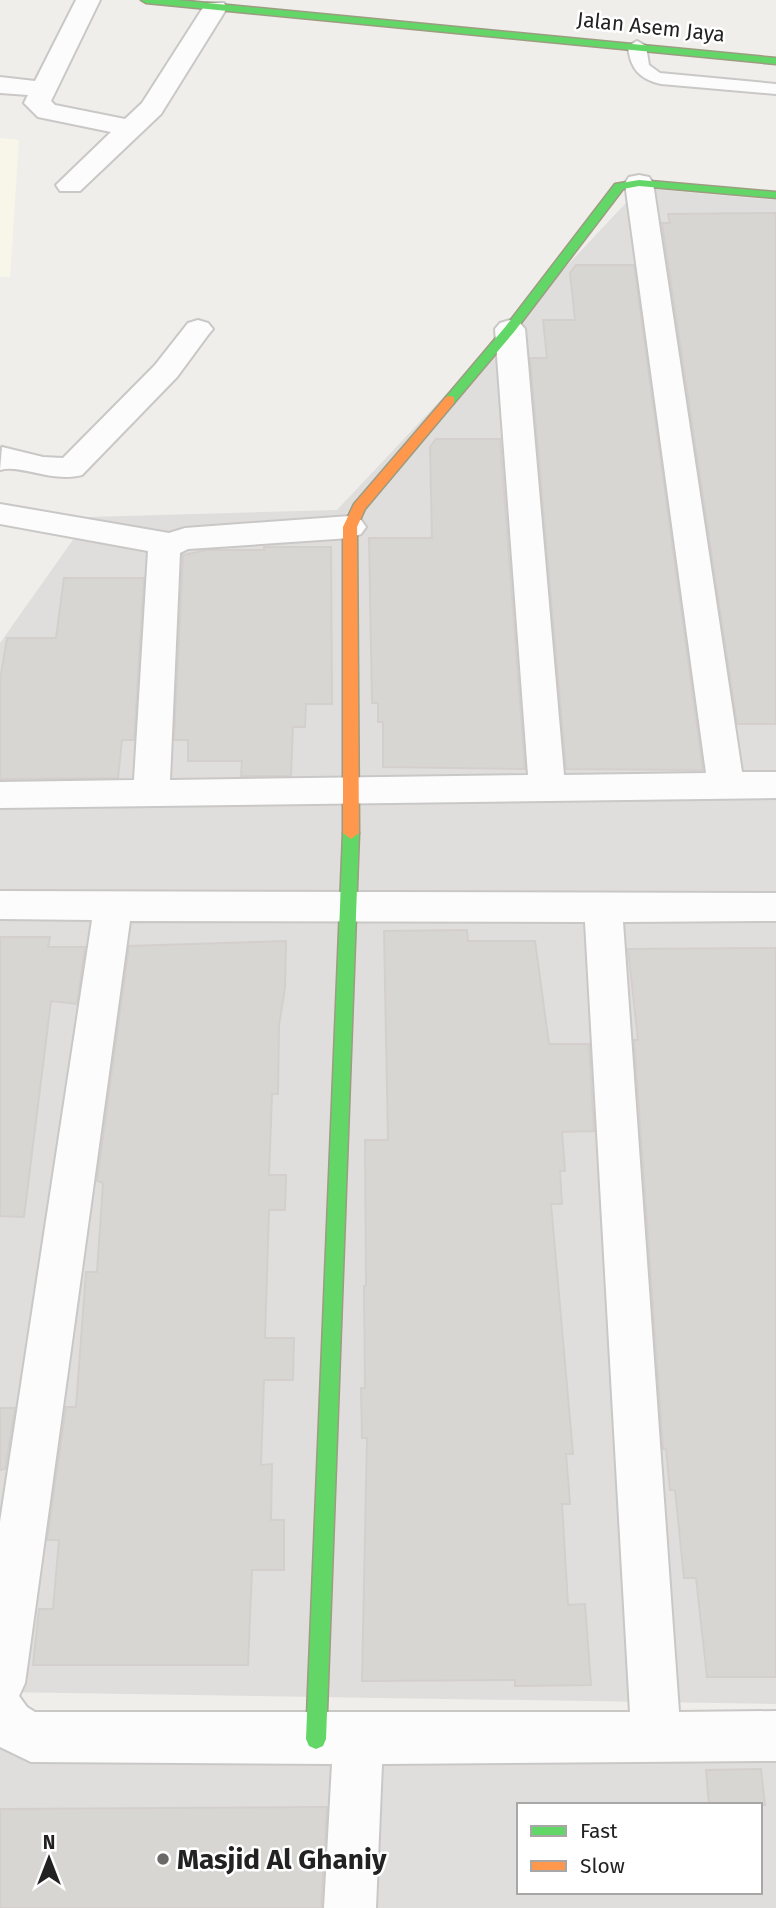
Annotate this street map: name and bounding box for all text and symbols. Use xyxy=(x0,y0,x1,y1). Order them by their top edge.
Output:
street label: Jalan Asem Jaya xyxy=(576,6,726,48)
legend xyxy=(517,1803,762,1894)
text: Fast xyxy=(580,1818,618,1844)
north arrow xyxy=(14,1824,84,1894)
text: N xyxy=(43,1831,55,1854)
place label: Masjid Al Ghaniy xyxy=(177,1843,387,1876)
marker: Masjid Al Ghaniy xyxy=(155,1851,171,1867)
text: Slow xyxy=(580,1853,625,1879)

